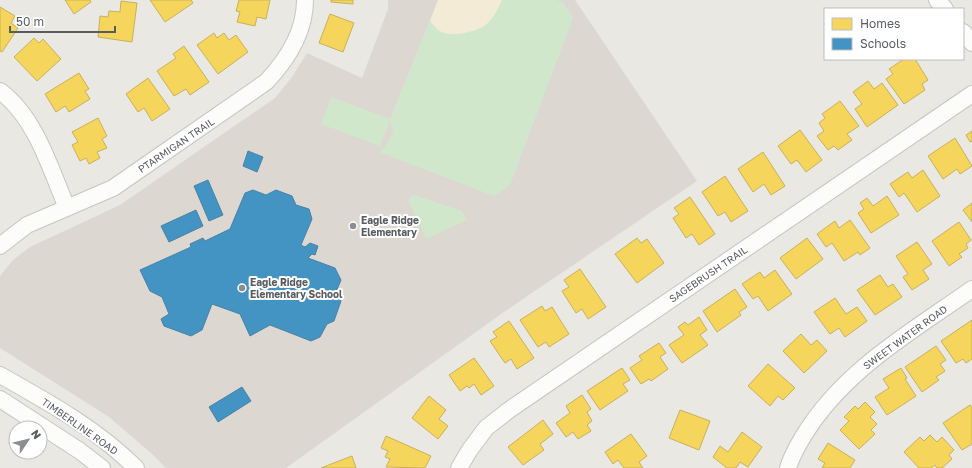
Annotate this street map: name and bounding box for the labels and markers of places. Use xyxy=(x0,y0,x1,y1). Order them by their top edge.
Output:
place label: Eagle Ridge Elementary xyxy=(361,214,419,238)
marker: Eagle Ridge Elementary xyxy=(348,221,358,231)
place label: Eagle Ridge Elementary School xyxy=(250,276,343,300)
marker: Eagle Ridge Elementary School xyxy=(237,283,247,293)

